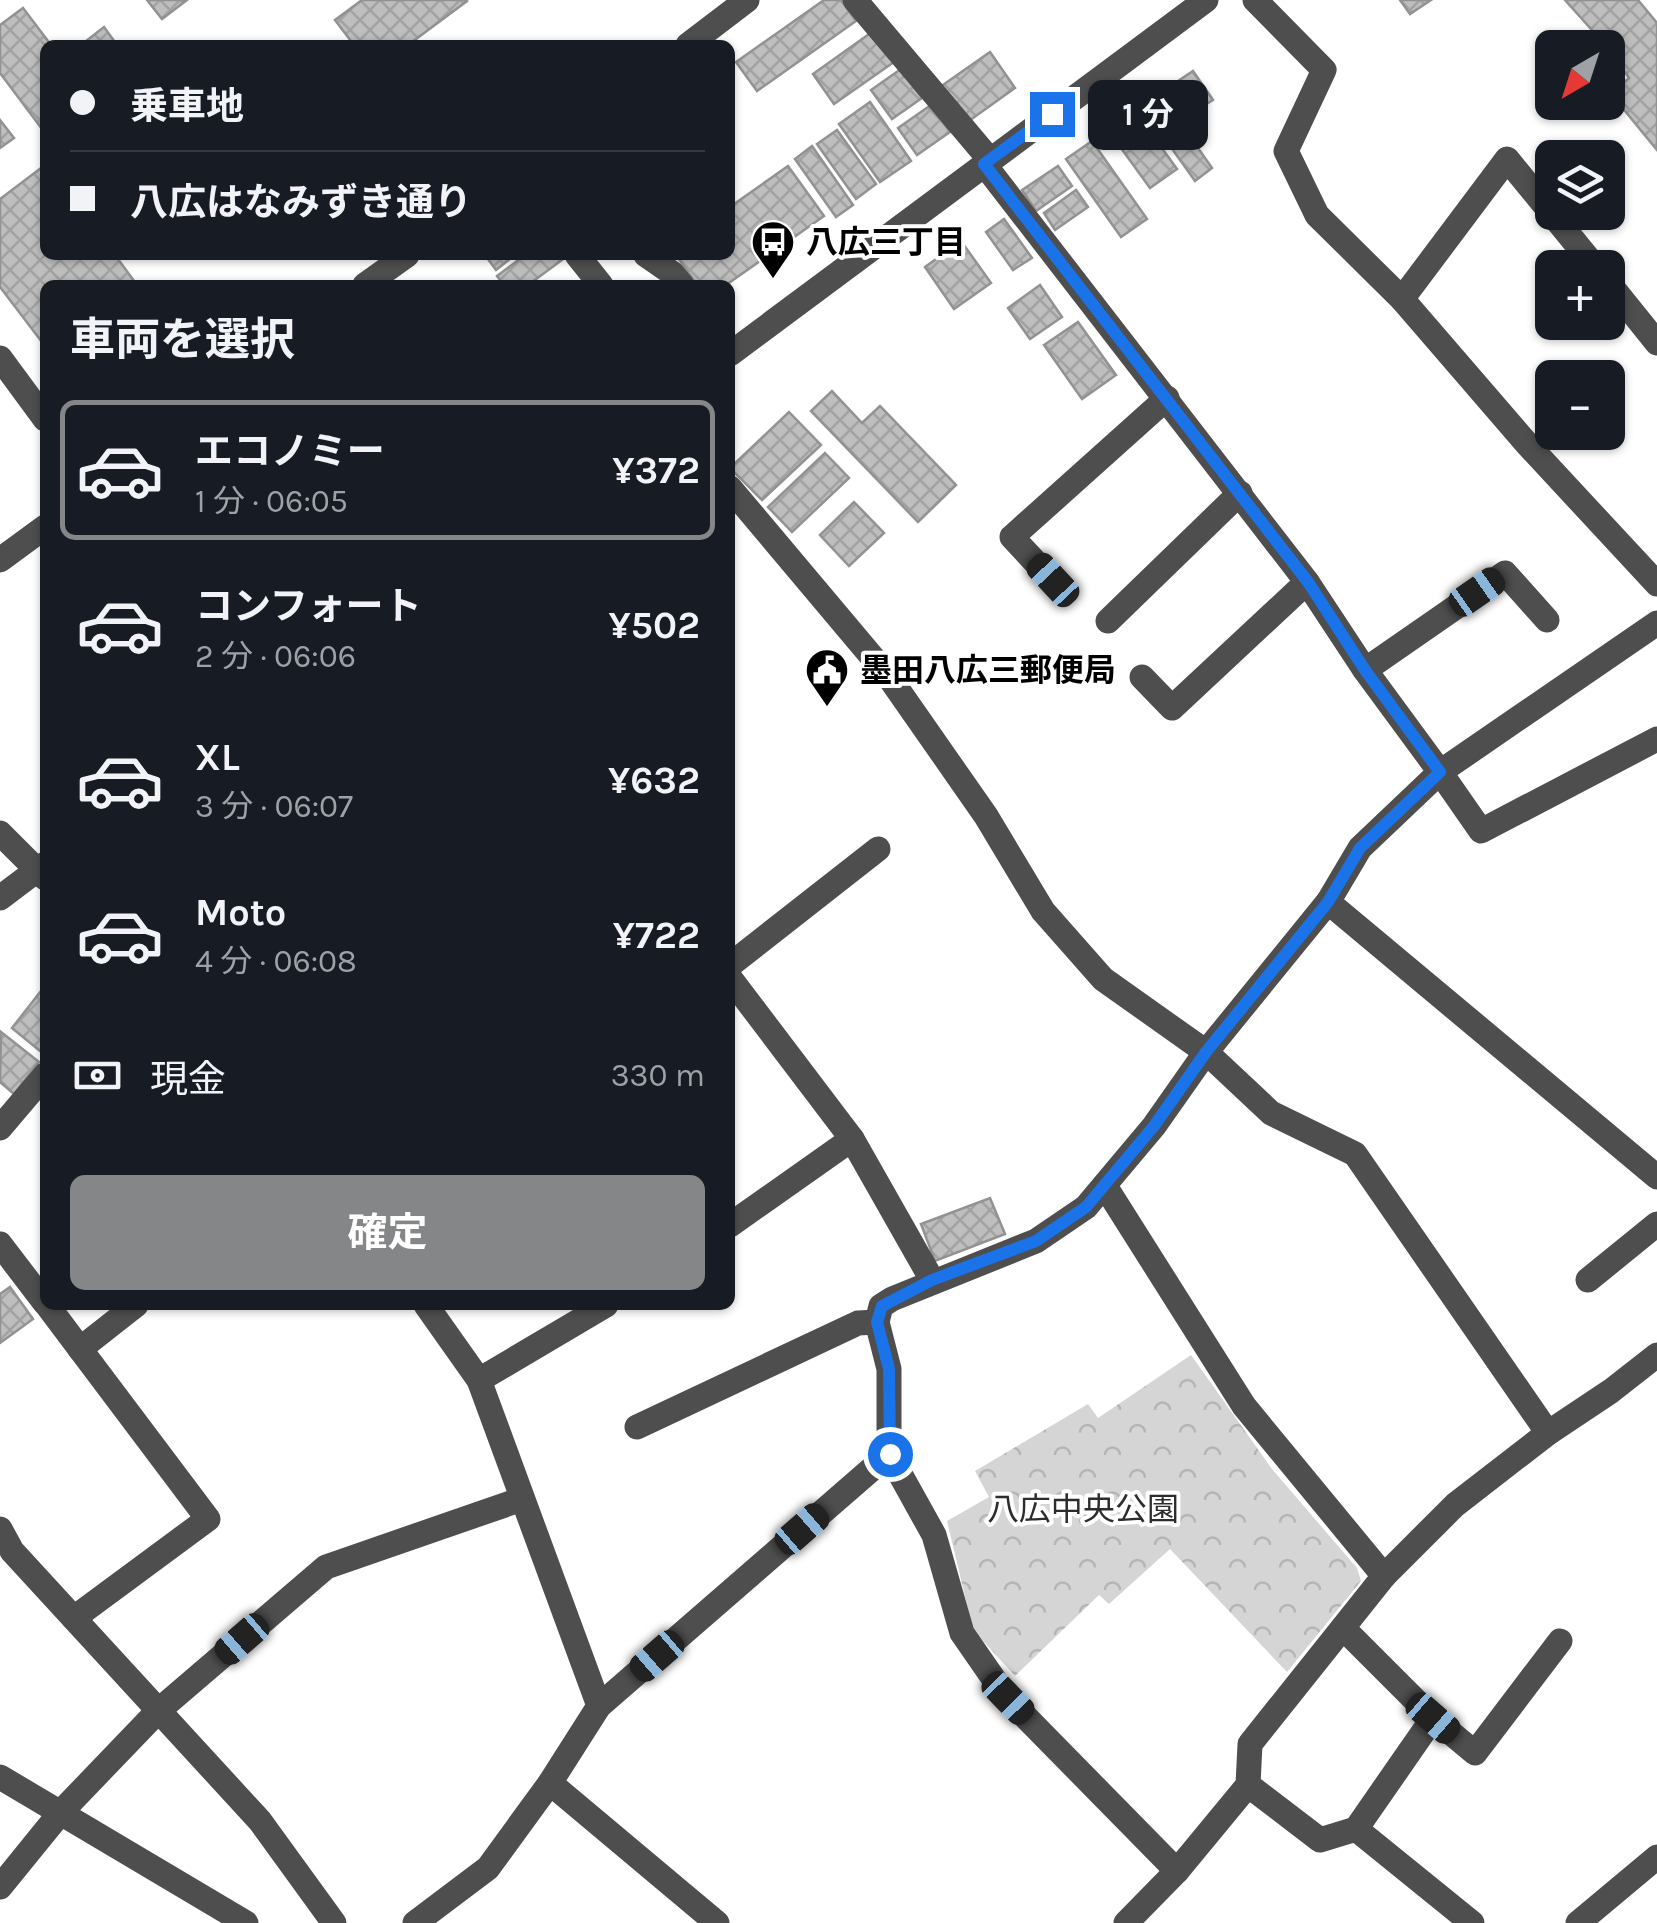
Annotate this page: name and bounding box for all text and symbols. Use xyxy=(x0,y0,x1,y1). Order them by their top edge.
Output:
north arrow xyxy=(1535,30,1625,120)
map controls xyxy=(1535,30,1625,450)
callout: 1 分 xyxy=(1087,79,1207,149)
text: 乗車地 xyxy=(130,84,244,129)
route end xyxy=(1030,92,1075,137)
text: 1 分 xyxy=(1122,96,1174,133)
button: layers xyxy=(1535,140,1625,230)
text: 八広はなみずき通り xyxy=(130,180,472,225)
bus stop icon: 八広三丁目 xyxy=(750,219,796,280)
place label: 八広三丁目 xyxy=(806,224,966,261)
button: + xyxy=(1535,250,1625,340)
text: 車両を選択 xyxy=(70,314,295,366)
button: − xyxy=(1535,360,1625,450)
icon: car xyxy=(75,425,165,515)
text: エコノミー xyxy=(195,429,385,474)
text: ¥372 xyxy=(612,448,700,493)
text: 1 分 · 06:05 xyxy=(195,483,348,520)
car xyxy=(1022,548,1084,612)
car xyxy=(1444,563,1510,621)
icon: car xyxy=(75,580,165,670)
text: コンフォート xyxy=(195,584,422,629)
text: ¥502 xyxy=(609,603,700,648)
text: 2 分 · 06:06 xyxy=(195,638,356,675)
public building icon: 墨田八広三郵便局 xyxy=(804,647,850,708)
place label: 墨田八広三郵便局 xyxy=(860,652,1116,689)
icon: car xyxy=(75,735,165,825)
text: XL xyxy=(195,735,240,780)
text: ¥632 xyxy=(608,758,700,803)
text: 3 分 · 06:07 xyxy=(195,788,353,825)
icon: car xyxy=(75,890,165,980)
text: Moto xyxy=(195,890,286,935)
text: ¥722 xyxy=(613,913,700,958)
text: 4 分 · 06:08 xyxy=(195,943,357,980)
icon: cash xyxy=(70,1048,125,1103)
text: 現金 xyxy=(150,1057,226,1102)
text: 330 m xyxy=(611,1057,705,1094)
button: 確定 xyxy=(70,1175,705,1290)
route start xyxy=(868,1432,913,1477)
park label: 八広中央公園 xyxy=(987,1491,1179,1528)
car xyxy=(770,1498,834,1560)
car xyxy=(210,1608,274,1670)
car xyxy=(625,1625,689,1687)
car xyxy=(976,1666,1040,1730)
car xyxy=(1401,1687,1465,1749)

